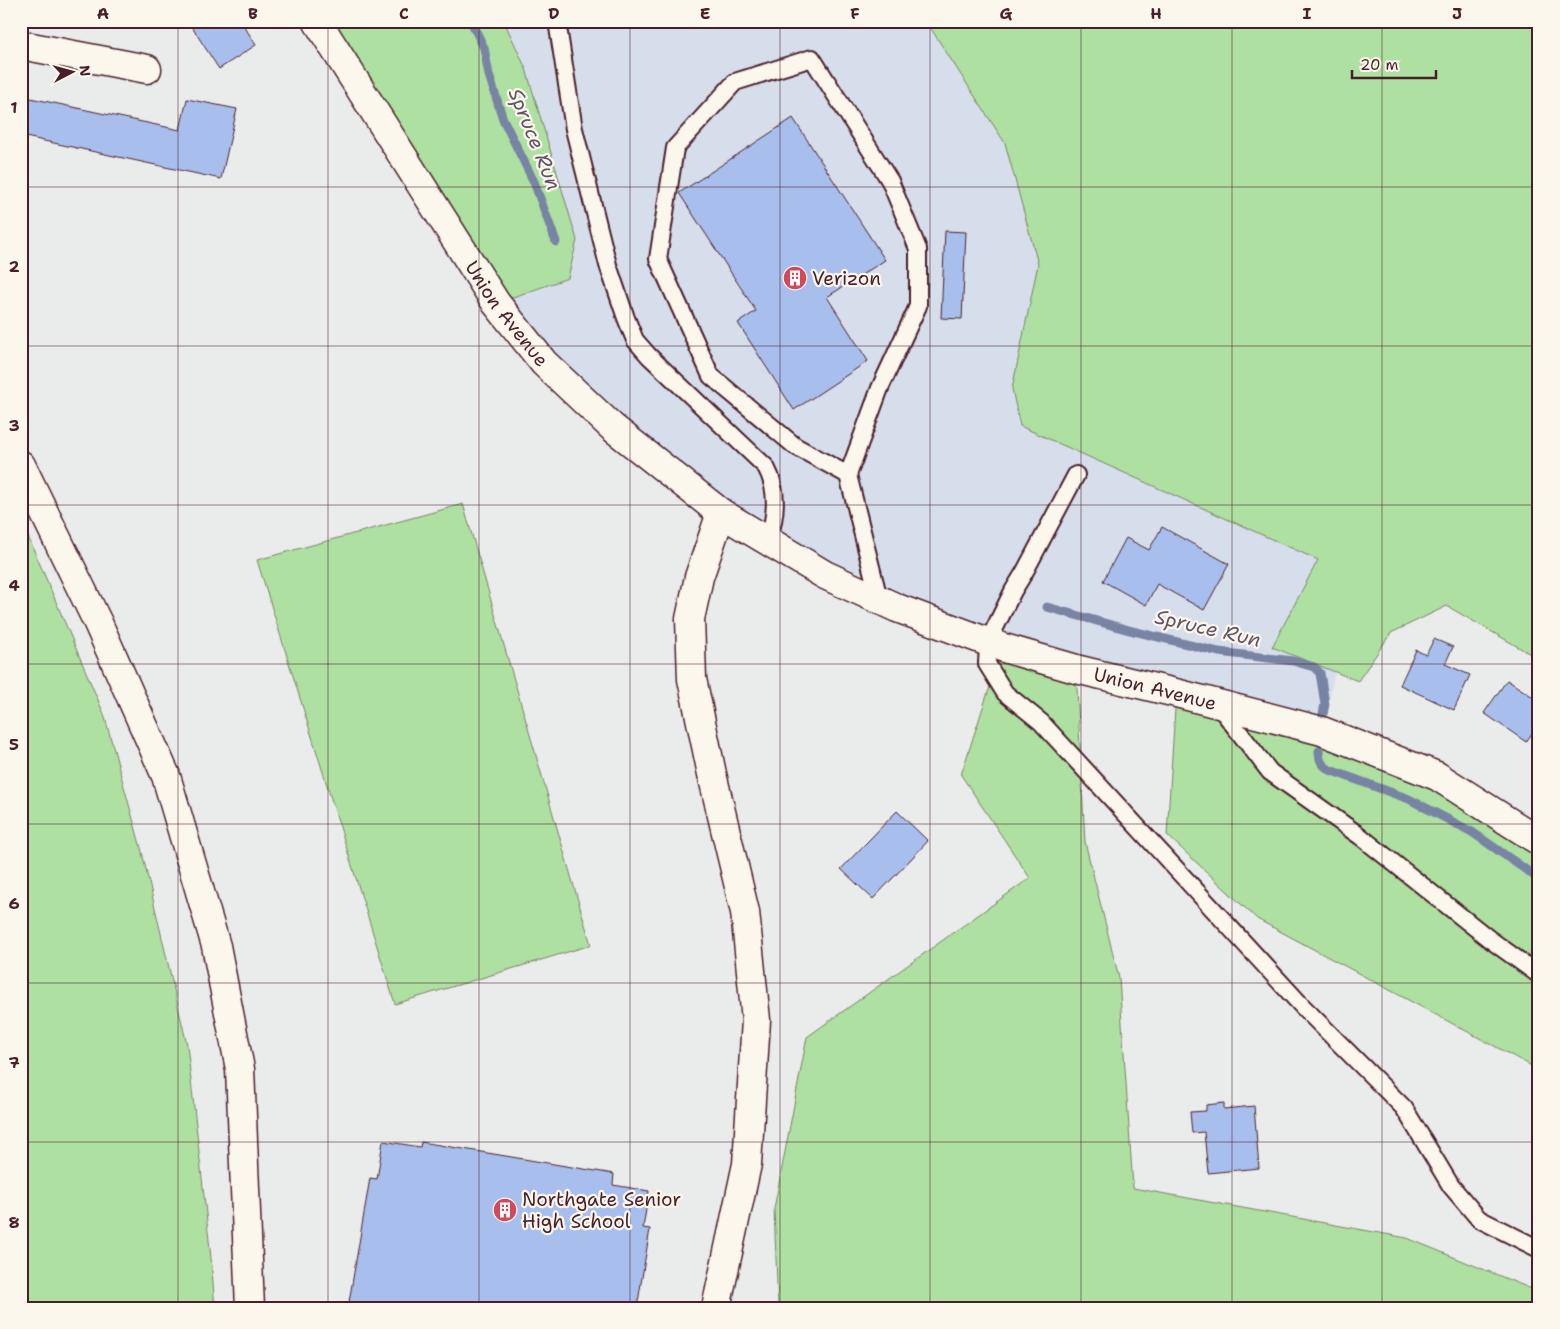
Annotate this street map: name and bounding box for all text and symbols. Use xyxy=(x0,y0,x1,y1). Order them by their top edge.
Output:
text: A xyxy=(97,3,109,24)
text: B xyxy=(248,3,258,24)
text: C xyxy=(399,3,409,24)
text: D xyxy=(548,3,560,24)
text: E xyxy=(700,3,710,24)
text: F xyxy=(850,3,860,24)
text: G xyxy=(1000,3,1013,24)
text: H xyxy=(1150,3,1162,24)
text: I xyxy=(1303,3,1312,24)
text: J xyxy=(1452,3,1462,24)
north arrow xyxy=(48,48,98,98)
scale bar xyxy=(1352,48,1436,80)
text: 20 m xyxy=(1360,55,1399,75)
text: N xyxy=(75,64,94,77)
water label: Spruce Run xyxy=(503,84,567,194)
text: 1 xyxy=(10,97,18,118)
text: 2 xyxy=(8,256,20,277)
street label: Union Avenue xyxy=(460,256,554,372)
building icon: Verizon xyxy=(782,265,808,291)
place label: Verizon xyxy=(812,266,881,291)
text: 3 xyxy=(8,415,20,436)
text: 4 xyxy=(8,575,20,596)
water label: Spruce Run xyxy=(1153,603,1263,653)
street label: Union Avenue xyxy=(1091,661,1219,716)
text: 5 xyxy=(9,734,19,755)
text: 6 xyxy=(8,893,20,914)
text: 7 xyxy=(8,1052,20,1073)
place label: Northgate Senior High School xyxy=(522,1187,681,1234)
building icon: Northgate Senior High School xyxy=(492,1197,518,1223)
text: 8 xyxy=(8,1212,20,1233)

